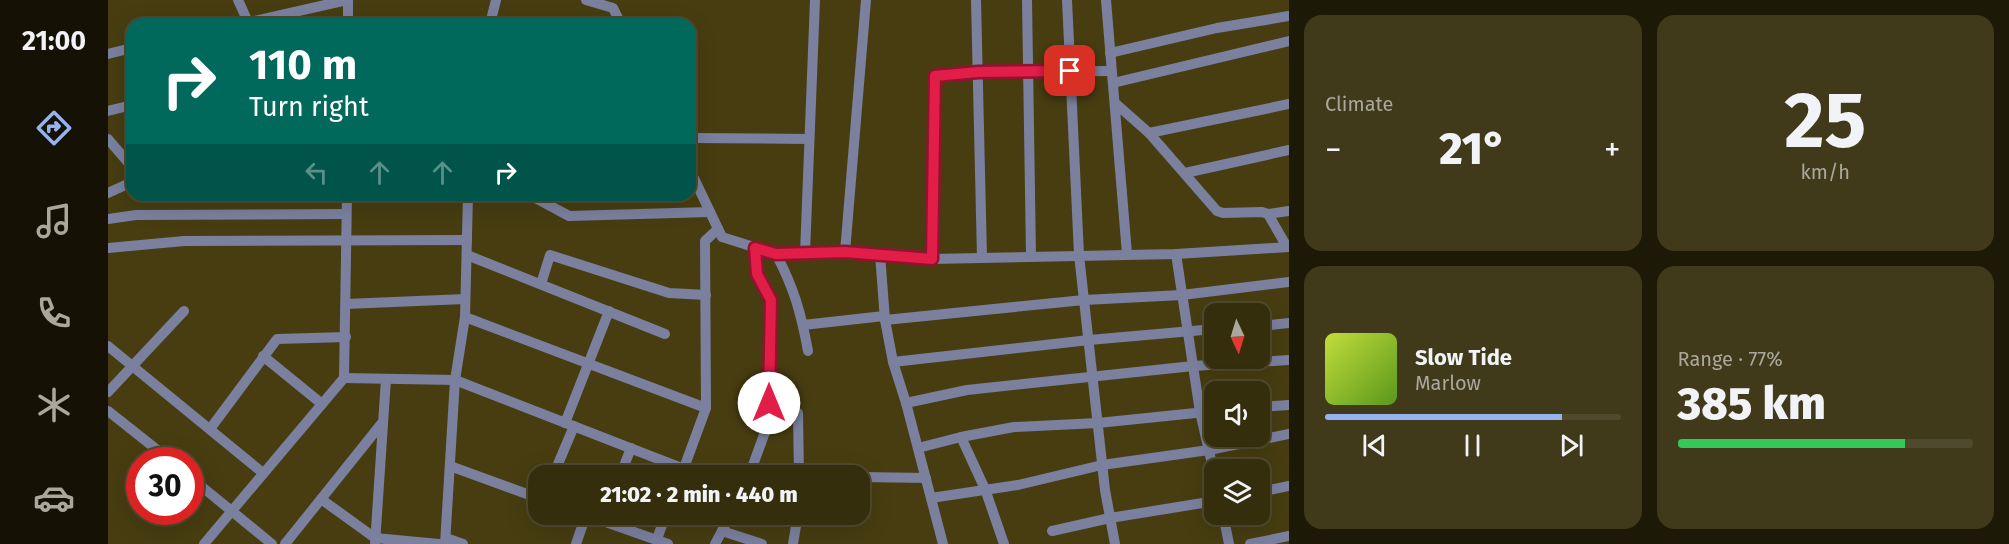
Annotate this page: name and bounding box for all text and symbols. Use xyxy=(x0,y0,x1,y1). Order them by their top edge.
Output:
text: 21:00 xyxy=(22,25,86,57)
text: 110 m xyxy=(249,40,357,90)
icon: right xyxy=(150,42,228,120)
pin xyxy=(1044,45,1095,96)
icon: arrive xyxy=(1053,54,1086,87)
text: 25 xyxy=(1784,74,1866,168)
text: Turn right xyxy=(249,91,369,123)
text: Climate xyxy=(1325,92,1393,116)
icon: directions xyxy=(33,107,75,149)
text: 21° xyxy=(1439,122,1506,176)
text: − xyxy=(1325,130,1342,170)
text: + xyxy=(1604,130,1621,170)
icon: left xyxy=(300,156,333,189)
icon: ahead xyxy=(363,156,396,189)
icon: ahead xyxy=(426,156,459,189)
icon: right xyxy=(489,156,522,189)
text: km/h xyxy=(1801,160,1850,184)
icon: music xyxy=(33,200,75,242)
icon: phone xyxy=(33,292,75,334)
north arrow xyxy=(1204,303,1270,369)
map controls xyxy=(1204,303,1270,525)
text: Slow Tide xyxy=(1415,344,1512,371)
text: Range · 77% xyxy=(1678,347,1783,371)
position arrow xyxy=(737,371,801,435)
text: Marlow xyxy=(1415,371,1481,395)
text: 385 km xyxy=(1678,377,1826,431)
button: sound xyxy=(1204,381,1270,447)
icon: climate xyxy=(33,384,75,426)
icon: previous xyxy=(1358,429,1391,462)
icon: pause xyxy=(1456,429,1489,462)
icon: next xyxy=(1555,429,1588,462)
speed limit sign: 30 xyxy=(126,447,204,525)
button: layers xyxy=(1204,459,1270,525)
icon: car xyxy=(33,477,75,519)
text: 21:02 · 2 min · 440 m xyxy=(600,481,798,508)

